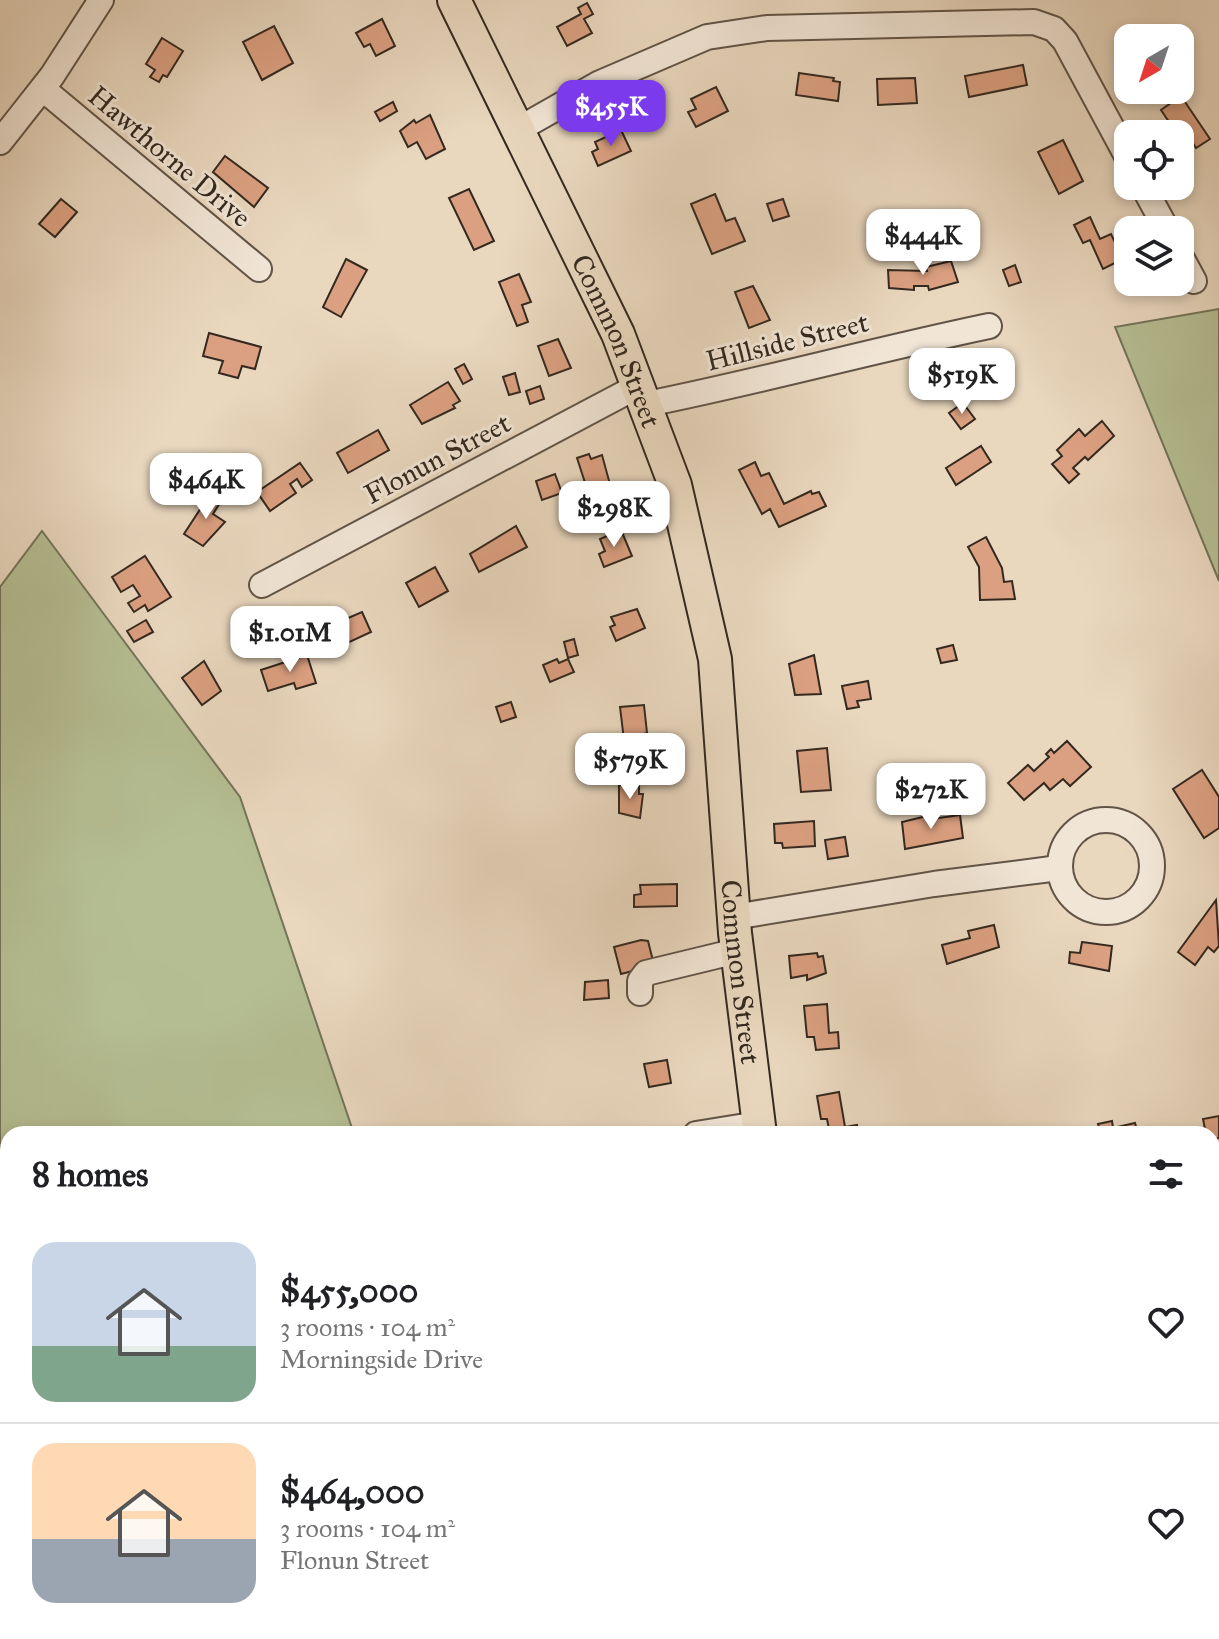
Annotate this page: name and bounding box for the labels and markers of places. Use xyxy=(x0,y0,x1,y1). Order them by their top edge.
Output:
pin: $455K xyxy=(555,80,667,148)
pin: $444K xyxy=(867,209,979,277)
pin: $519K xyxy=(906,348,1018,416)
pin: $464K xyxy=(150,453,262,521)
pin: $298K xyxy=(558,481,670,549)
pin: $1.01M xyxy=(225,606,355,674)
pin: $579K xyxy=(574,733,686,801)
pin: $272K xyxy=(875,763,987,831)

